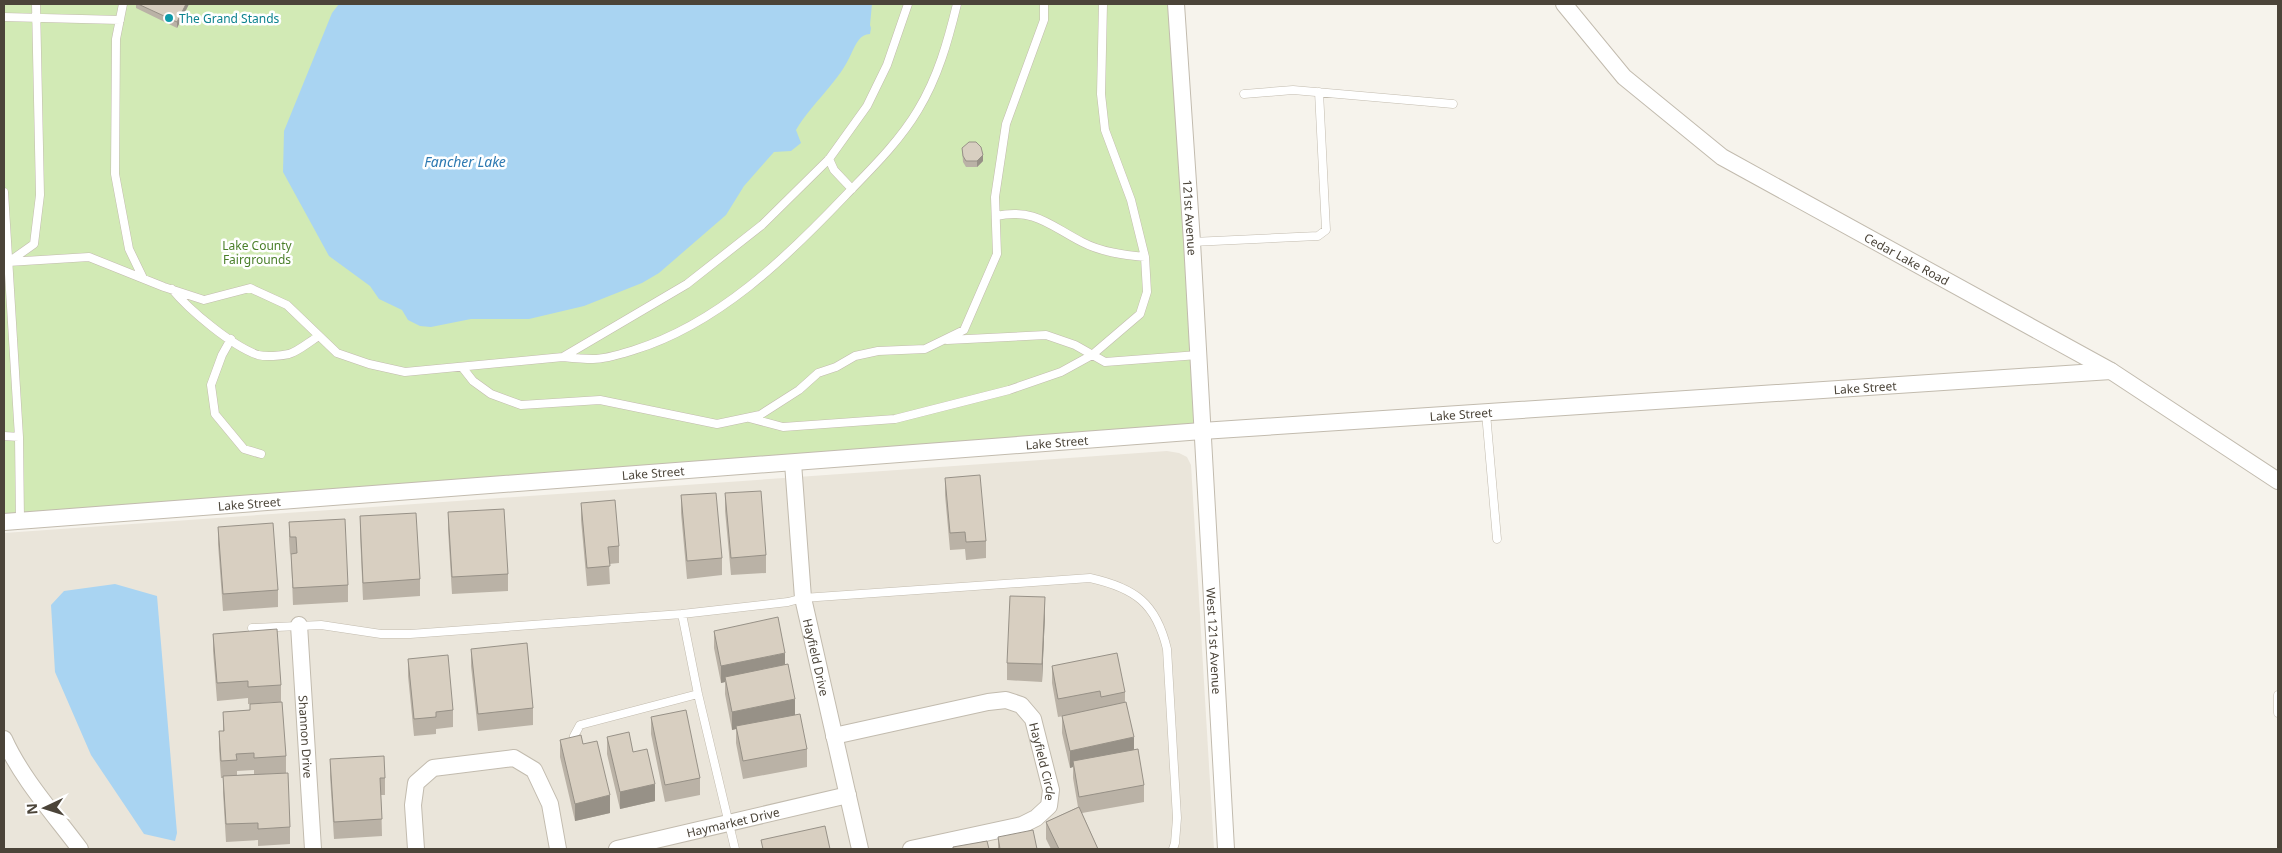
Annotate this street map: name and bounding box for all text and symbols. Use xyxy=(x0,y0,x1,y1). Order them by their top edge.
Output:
place label: The Grand Stands xyxy=(179,10,280,27)
marker: The Grand Stands xyxy=(163,12,175,24)
water label: Fancher Lake xyxy=(424,152,506,171)
street label: 121st Avenue xyxy=(1179,179,1201,256)
street label: Cedar Lake Road xyxy=(1861,228,1953,289)
park label: Lake County Fairgrounds xyxy=(222,237,293,268)
street label: Lake Street xyxy=(1833,377,1898,398)
street label: Lake Street xyxy=(1429,403,1494,424)
street label: Lake Street xyxy=(1025,431,1090,453)
street label: Lake Street xyxy=(621,462,686,484)
street label: Lake Street xyxy=(217,492,282,514)
street label: West 121st Avenue xyxy=(1203,587,1226,695)
street label: Hayfield Drive xyxy=(799,617,834,698)
street label: Shannon Drive xyxy=(295,695,317,779)
street label: Hayfield Circle xyxy=(1026,720,1060,802)
north arrow xyxy=(20,783,70,833)
text: N xyxy=(22,803,41,815)
street label: Haymarket Drive xyxy=(685,803,781,841)

